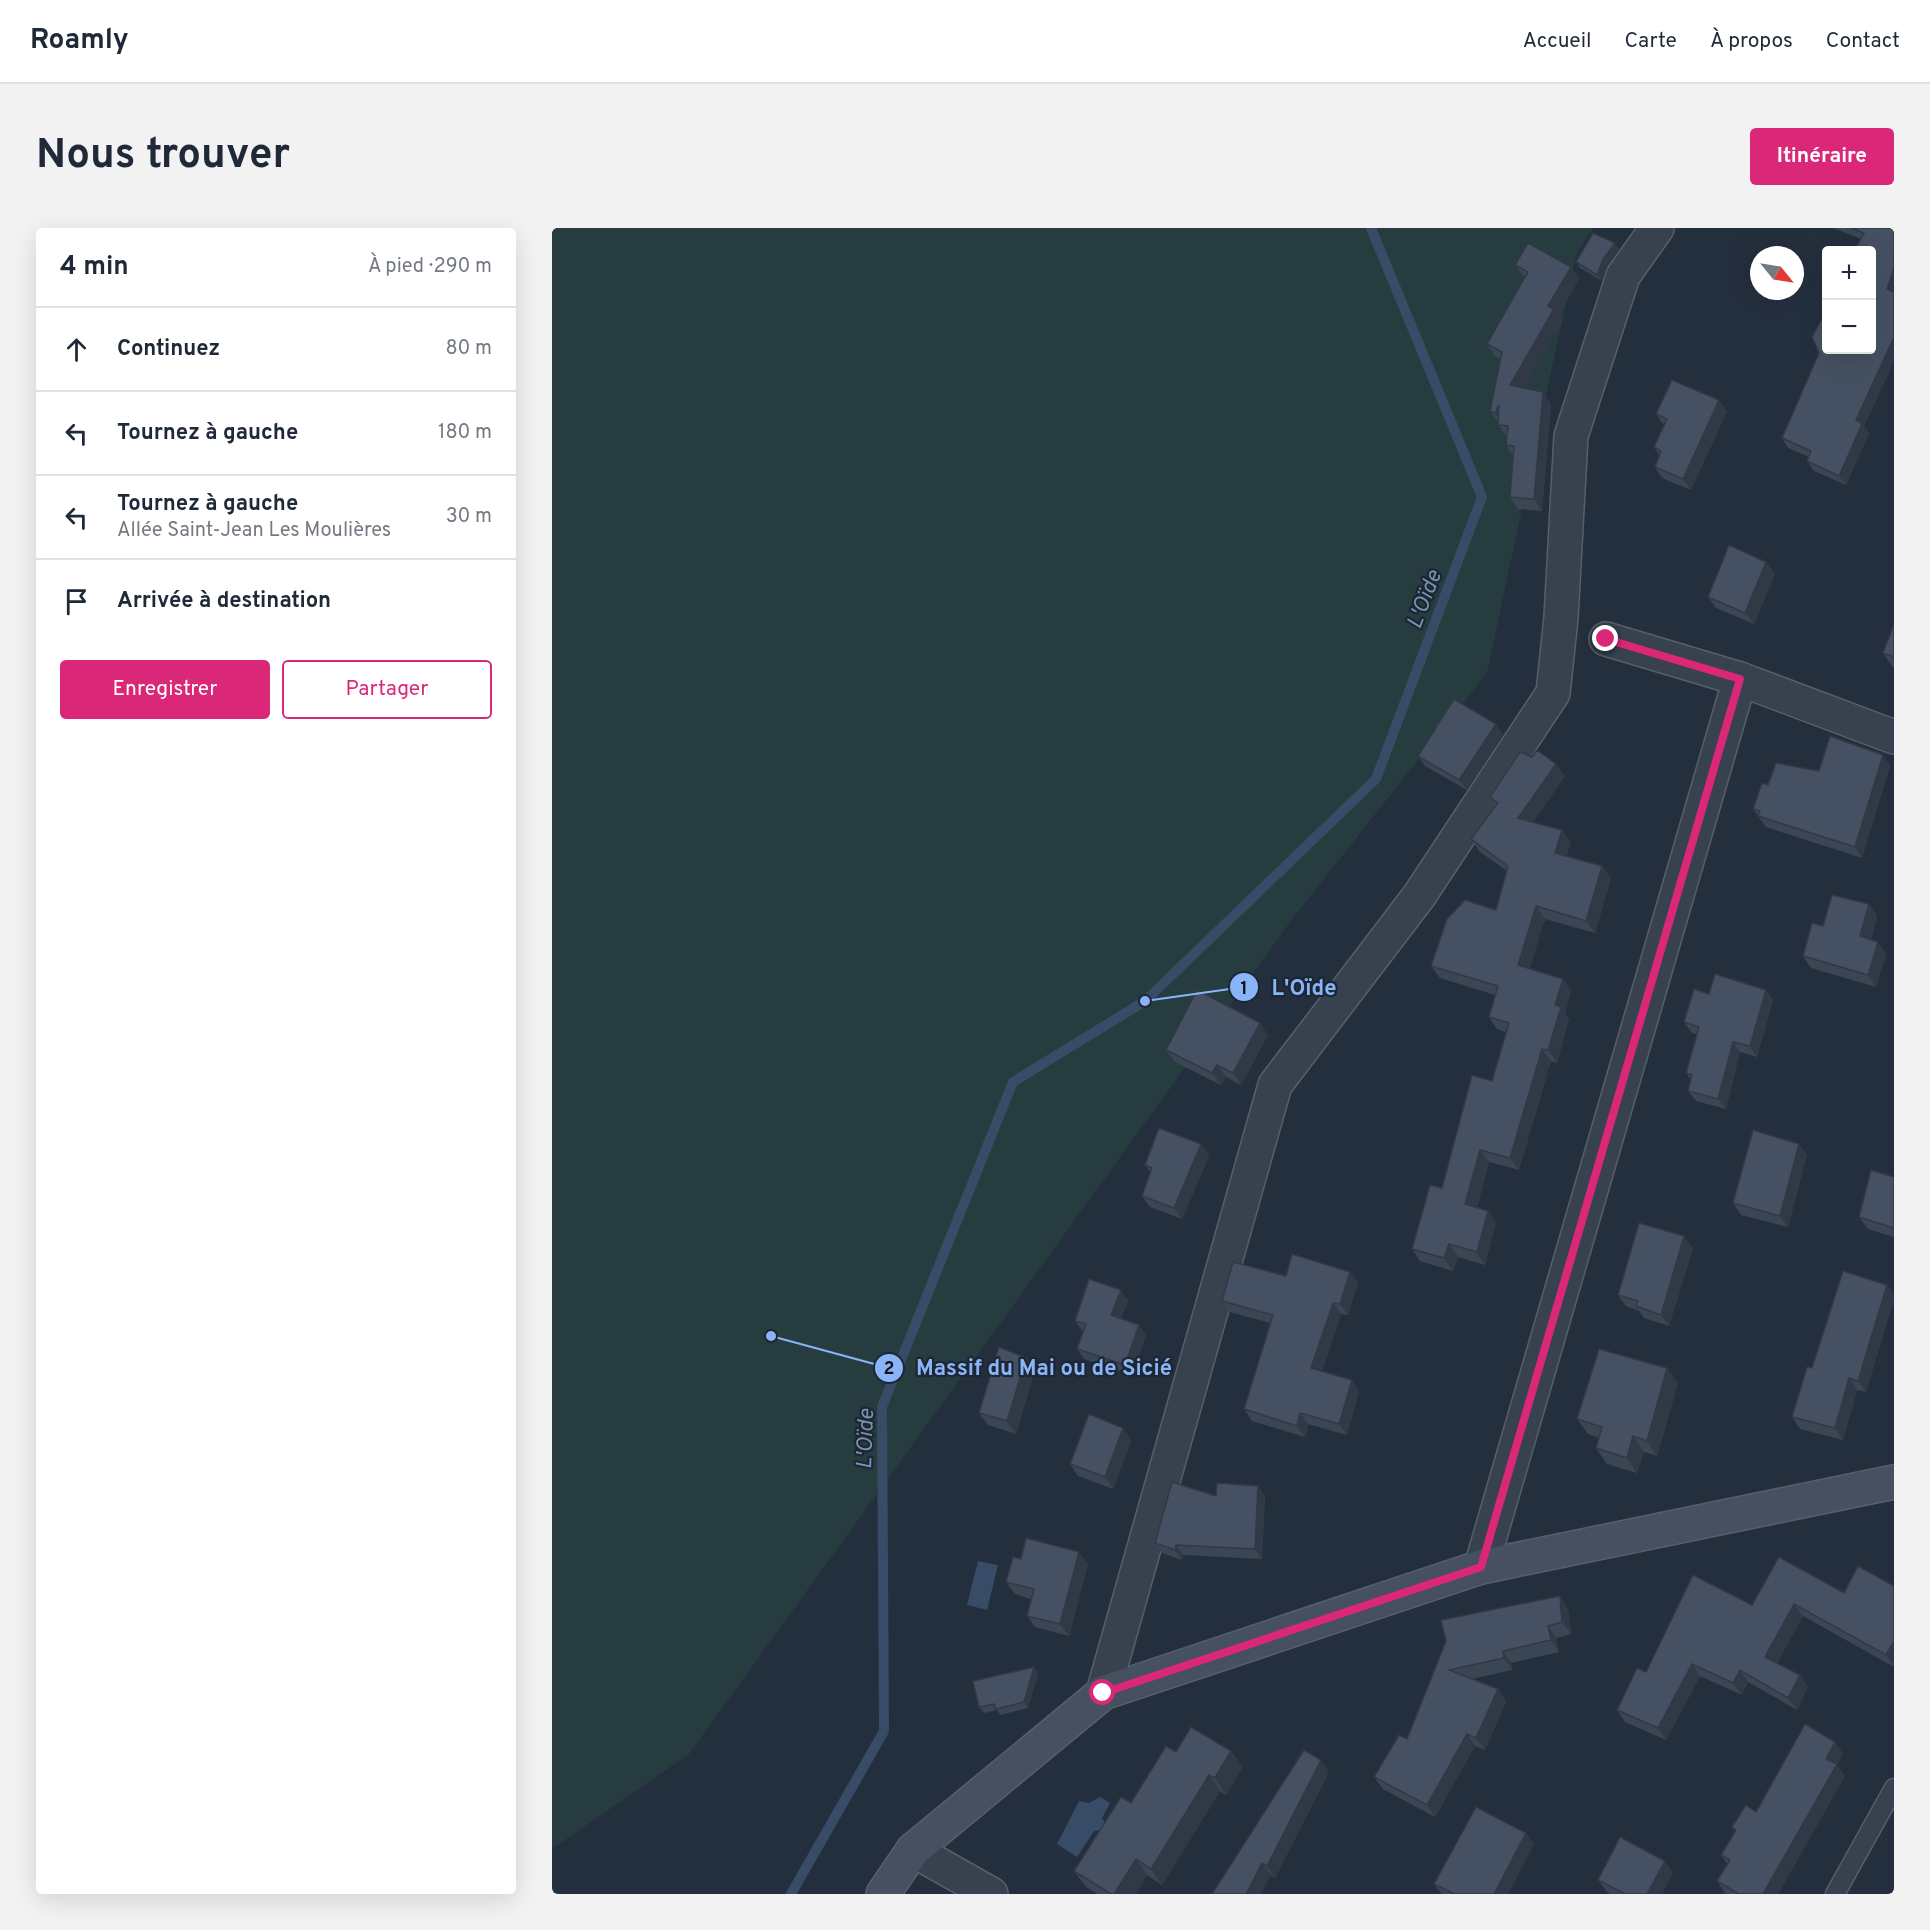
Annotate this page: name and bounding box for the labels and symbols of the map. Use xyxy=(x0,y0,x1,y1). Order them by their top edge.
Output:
north arrow xyxy=(1750,246,1804,300)
water label: L'Oïde xyxy=(1402,566,1449,633)
route end xyxy=(1592,625,1618,651)
callout: L'Oïde xyxy=(1229,967,1348,1007)
text: L'Oïde xyxy=(1272,976,1336,1003)
text: 1 xyxy=(1240,978,1248,1001)
callout: Massif du Mai ou de Sicié xyxy=(874,1348,1184,1388)
text: Massif du Mai ou de Sicié xyxy=(916,1356,1172,1383)
text: 2 xyxy=(883,1358,895,1381)
water label: L'Oïde xyxy=(852,1408,881,1470)
route start xyxy=(1089,1679,1115,1705)

